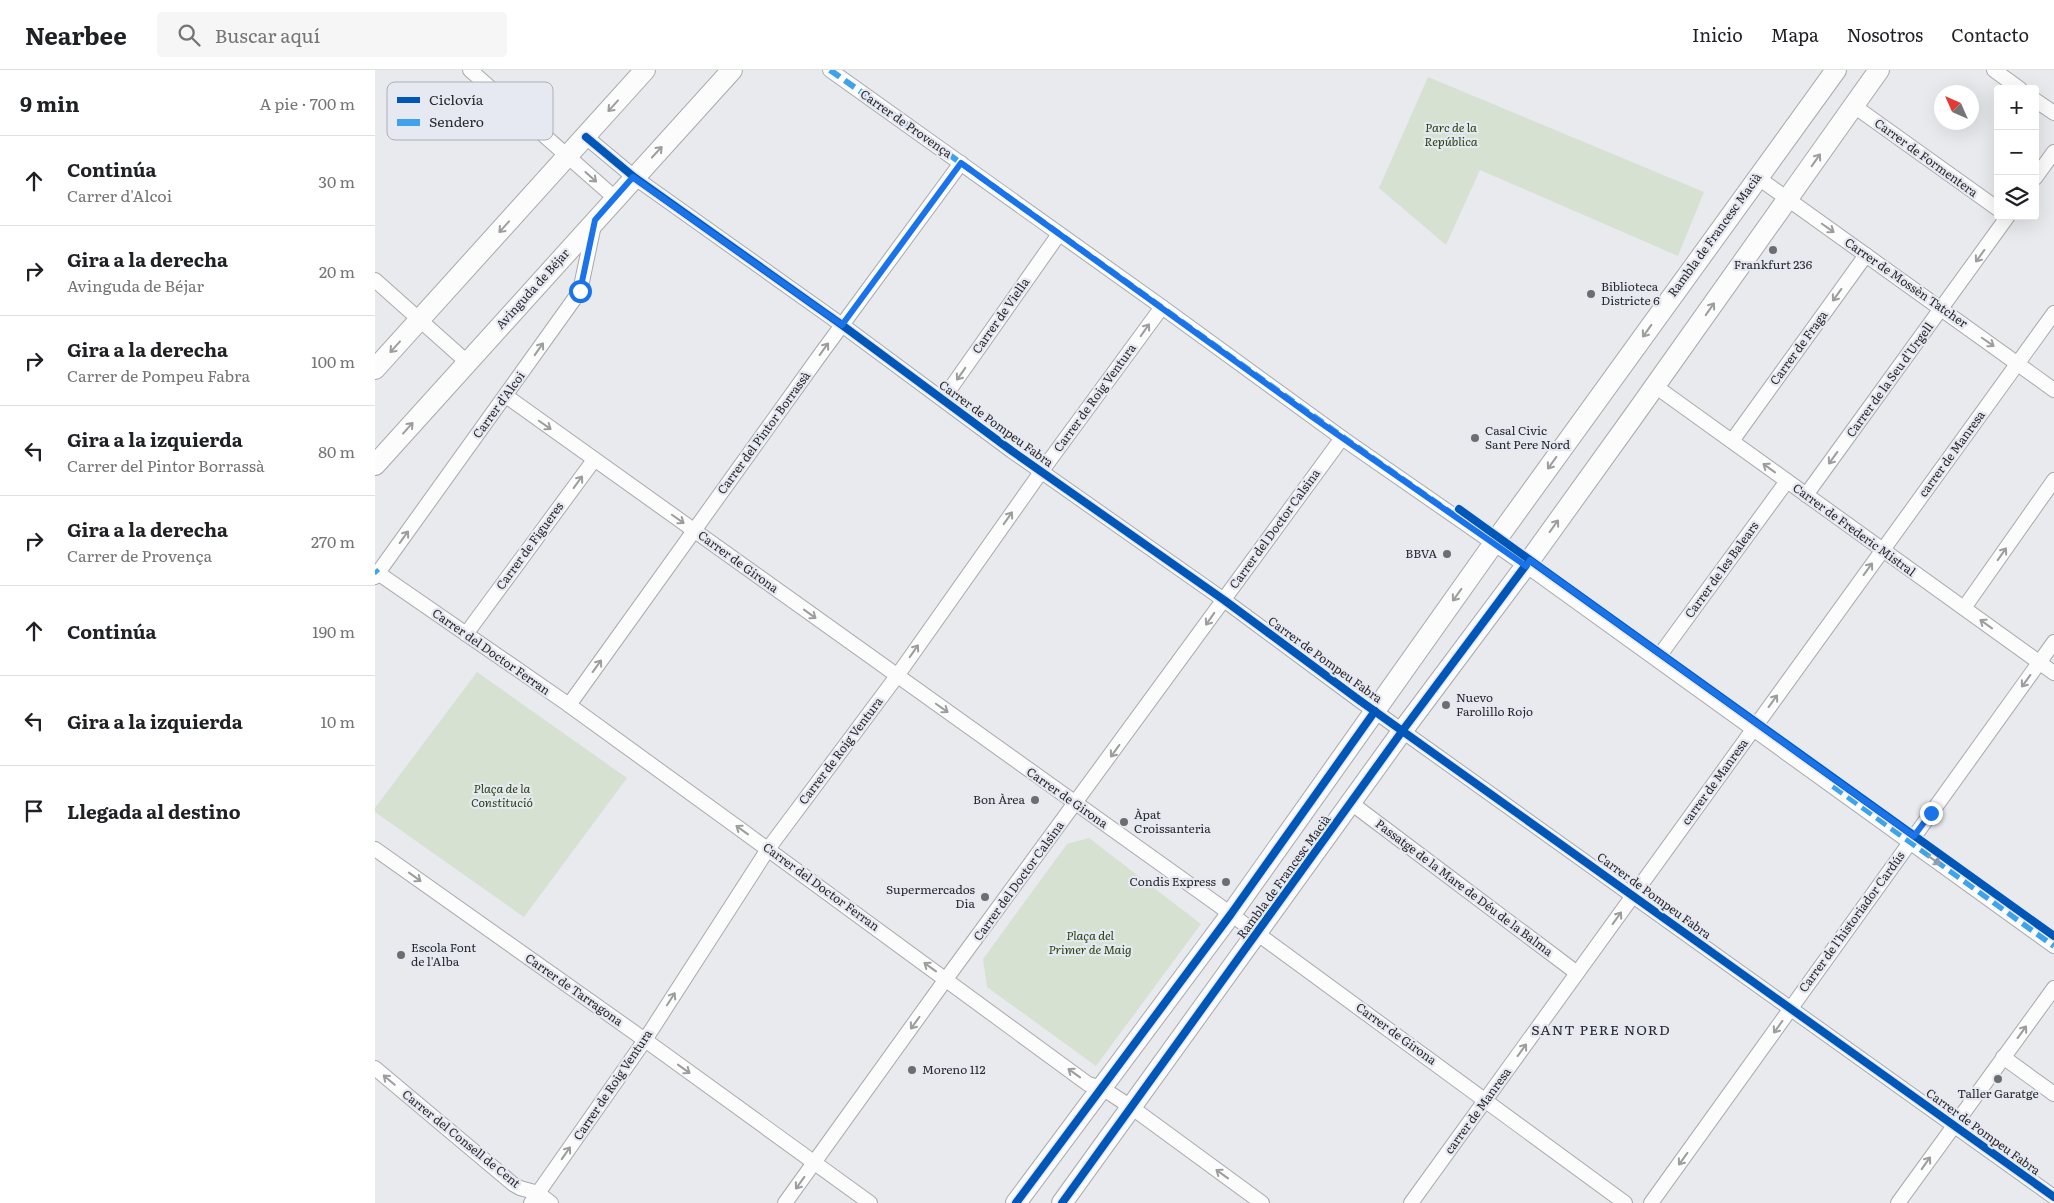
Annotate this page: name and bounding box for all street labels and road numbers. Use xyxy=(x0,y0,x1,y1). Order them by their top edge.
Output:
street label: Carrer de Provença xyxy=(857,85,957,162)
street label: Carrer de Formentera xyxy=(1871,114,1982,201)
street label: Rambla de Francesc Macià xyxy=(1663,168,1766,300)
street label: Carrer de Mossèn Tatcher xyxy=(1841,233,1972,332)
street label: Avinguda de Béjar xyxy=(491,244,574,333)
street label: Carrer de Viella xyxy=(967,273,1033,357)
street label: Carrer de Fraga xyxy=(1765,306,1832,388)
street label: Carrer de la Seu d'Urgell xyxy=(1841,318,1937,441)
street label: Carrer de Roig Ventura xyxy=(1049,339,1140,455)
street label: Carrer d'Alcoi xyxy=(468,367,529,442)
street label: Carrer del Pintor Borrassà xyxy=(712,367,814,498)
street label: Carrer de Pompeu Fabra xyxy=(936,376,1058,471)
street label: carrer de Manresa xyxy=(1914,406,1989,500)
street label: Carrer del Doctor Calsina xyxy=(1225,464,1324,592)
street label: Carrer de Frederic Mistral xyxy=(1789,478,1920,580)
street label: Carrer de Figueres xyxy=(491,497,568,593)
street label: Carrer de les Balears xyxy=(1680,517,1763,621)
street label: Carrer de Girona xyxy=(695,526,783,597)
street label: Carrer del Doctor Ferran xyxy=(429,604,554,699)
street label: Carrer de Pompeu Fabra xyxy=(1265,612,1387,707)
street label: Carrer de Roig Ventura xyxy=(794,693,887,808)
street label: carrer de Manresa xyxy=(1677,734,1752,828)
street label: Carrer de Girona xyxy=(1023,762,1112,832)
street label: Rambla de Francesc Macià xyxy=(1232,810,1335,942)
street label: Passatge de la Mare de Déu de la Balma xyxy=(1372,814,1557,960)
street label: Carrer del Doctor Calsina xyxy=(969,816,1068,944)
street label: Carrer del Doctor Ferran xyxy=(760,838,884,935)
street label: Carrer de l'historiador Cardús xyxy=(1794,847,1909,996)
street label: Carrer de Pompeu Fabra xyxy=(1594,848,1716,943)
street label: Carrer de Tarragona xyxy=(522,949,628,1030)
street label: Carrer de Girona xyxy=(1353,998,1441,1069)
street label: Carrer de Roig Ventura xyxy=(568,1025,656,1143)
street label: carrer de Manresa xyxy=(1440,1063,1515,1157)
street label: Carrer de Pompeu Fabra xyxy=(1923,1084,2045,1179)
street label: Carrer del Consell de Cent xyxy=(399,1085,525,1192)

